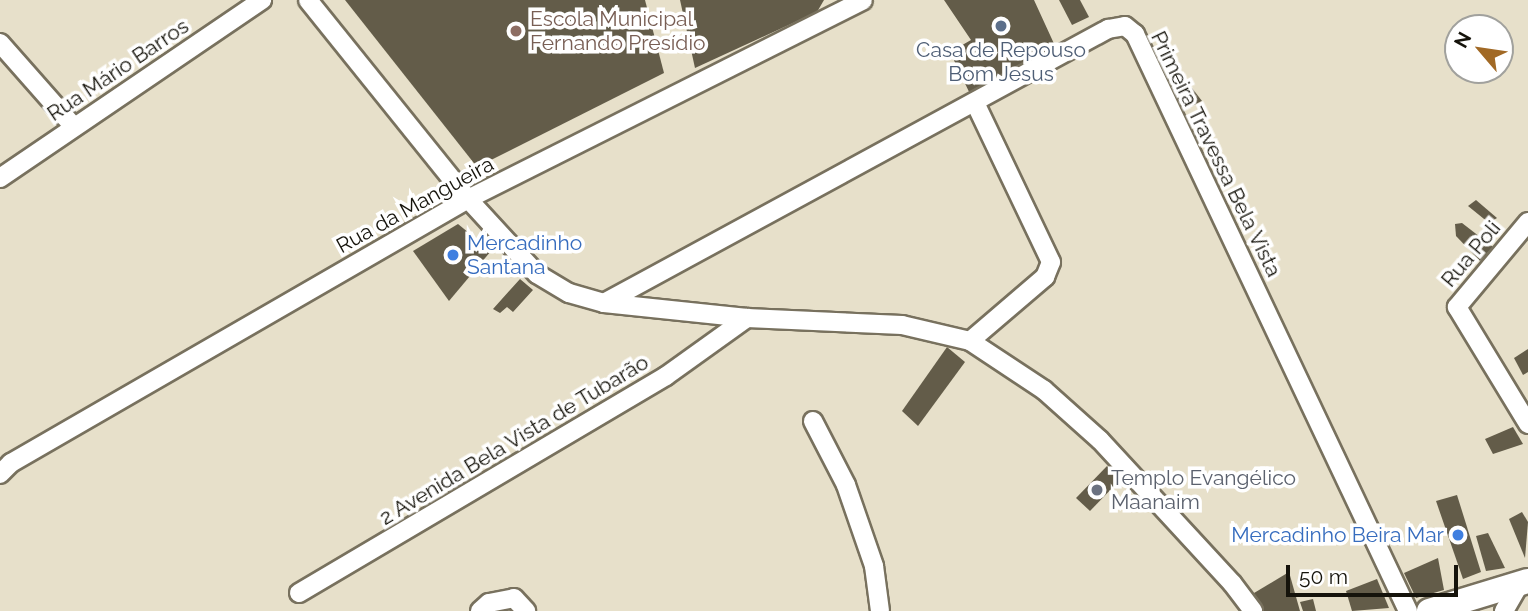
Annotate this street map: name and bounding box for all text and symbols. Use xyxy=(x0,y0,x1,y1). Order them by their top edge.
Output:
place label: Escola Municipal Fernando Presídio xyxy=(530,6,706,56)
street label: Rua Mário Barros xyxy=(43,13,193,127)
north arrow xyxy=(1444,14,1514,84)
marker: Casa de Repouso Bom Jesus xyxy=(993,18,1009,34)
marker: Escola Municipal Fernando Presídio xyxy=(508,23,524,39)
street label: Primeira Travessa Bela Vista xyxy=(1145,27,1287,281)
text: N xyxy=(1449,28,1476,51)
place label: Casa de Repouso Bom Jesus xyxy=(916,37,1086,87)
street label: Rua da Mangueira xyxy=(332,151,498,259)
street label: Rua Poli xyxy=(1436,216,1506,292)
place label: Mercadinho Santana xyxy=(467,230,582,280)
marker: Mercadinho Santana xyxy=(445,247,461,263)
street label: 2 Avenida Bela Vista de Tubarão xyxy=(374,349,654,531)
place label: Templo Evangélico Maanaim xyxy=(1111,465,1296,515)
marker: Templo Evangélico Maanaim xyxy=(1089,482,1105,498)
place label: Mercadinho Beira Mar xyxy=(1231,522,1444,548)
marker: Mercadinho Beira Mar xyxy=(1450,527,1466,543)
scale bar xyxy=(1290,552,1462,596)
text: 50 m xyxy=(1299,564,1348,589)

